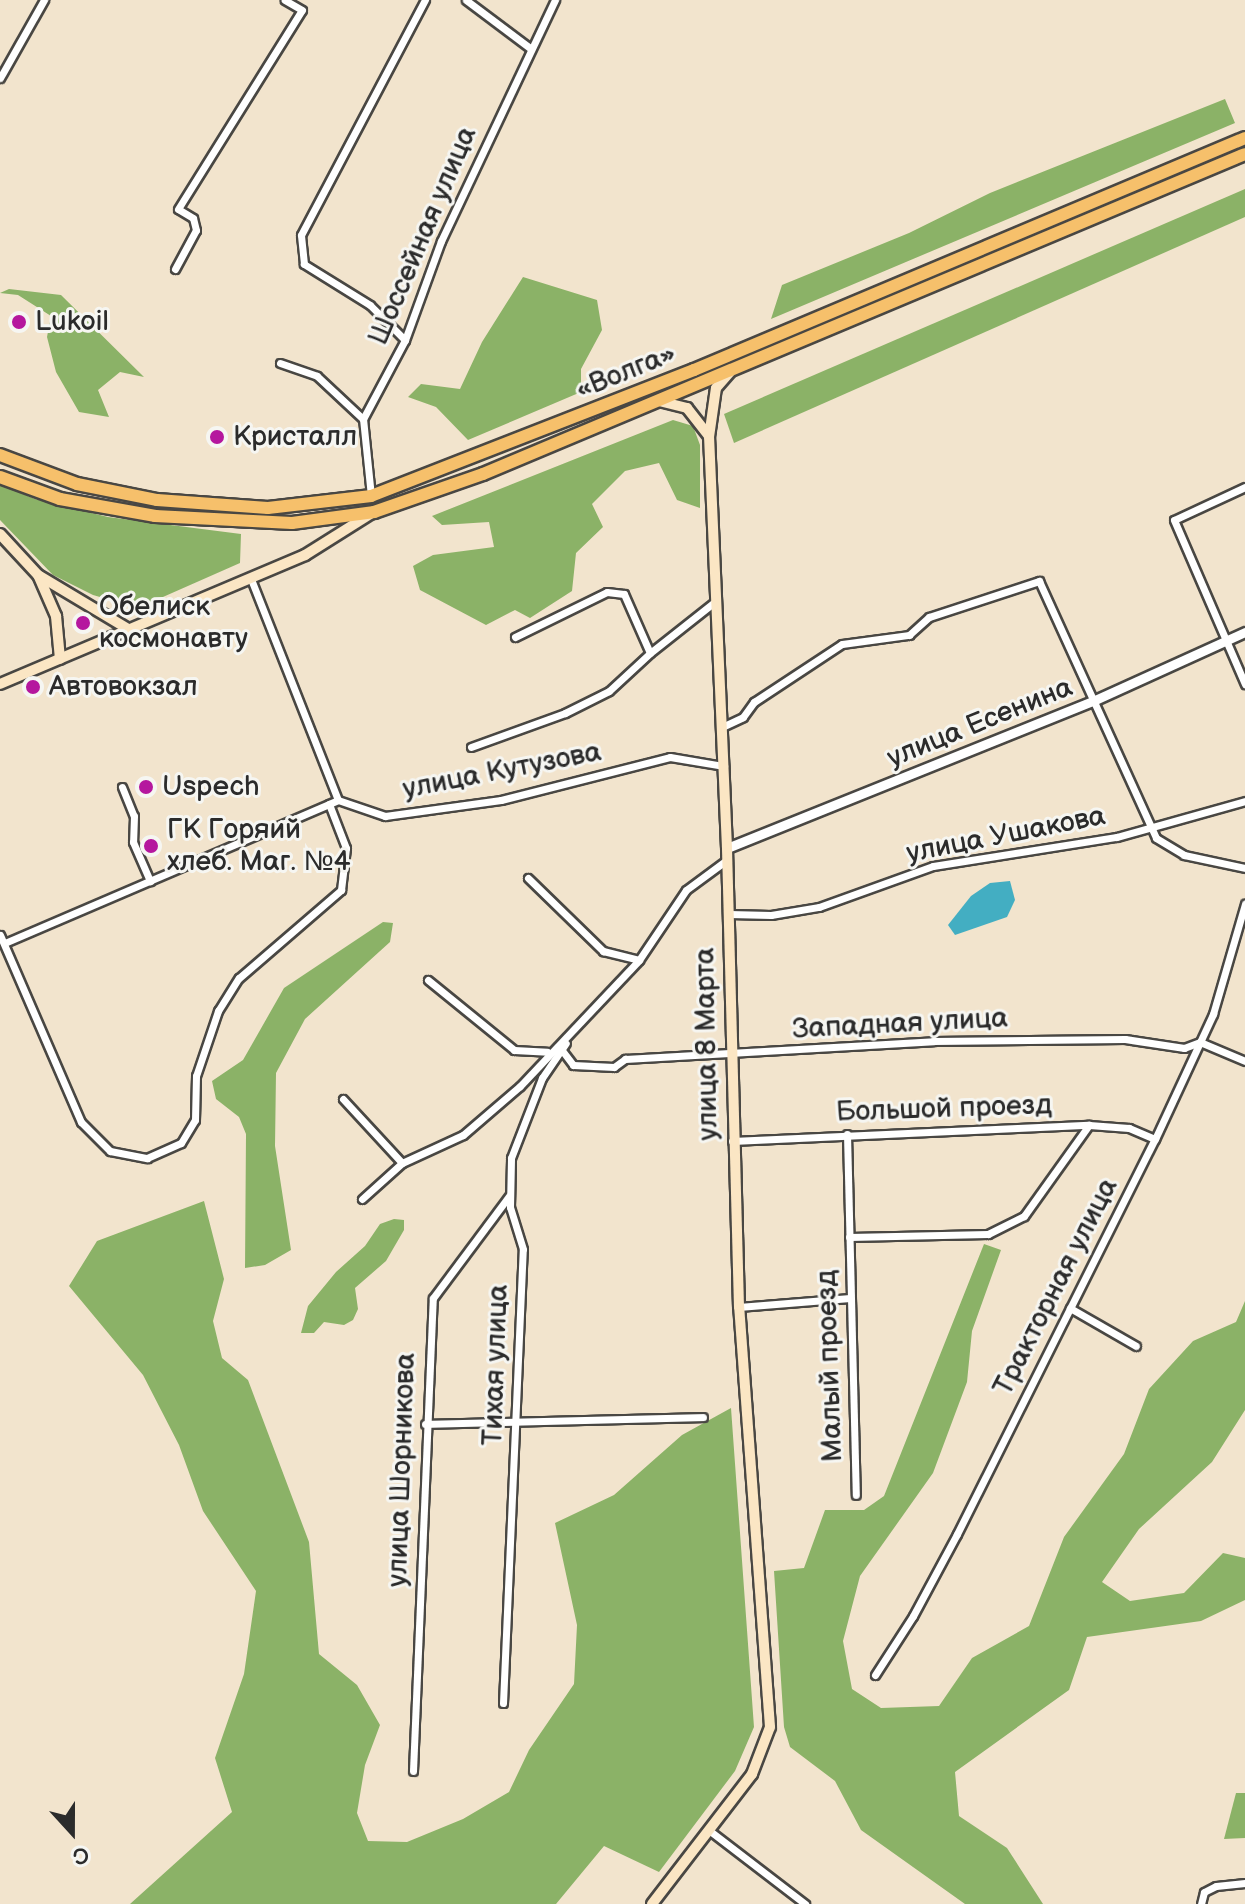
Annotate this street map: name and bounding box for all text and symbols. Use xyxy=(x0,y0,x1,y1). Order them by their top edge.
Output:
street label: Шоссейная улица xyxy=(362,122,484,350)
place label: Lukoil xyxy=(35,305,109,339)
marker: Lukoil xyxy=(10,313,28,331)
street label: «Волга» xyxy=(571,337,681,407)
place label: Кристалл xyxy=(233,420,357,454)
marker: Кристалл xyxy=(208,428,226,446)
place label: Обелиск космонавту xyxy=(99,590,248,656)
marker: Обелиск космонавту xyxy=(74,614,92,632)
place label: Автовокзал xyxy=(49,670,198,704)
street label: улица Есенина xyxy=(883,671,1077,775)
marker: Автовокзал xyxy=(24,678,42,696)
street label: улица Кутузова xyxy=(400,735,604,807)
place label: Uspech xyxy=(162,770,260,804)
marker: Uspech xyxy=(137,778,155,796)
street label: улица Ушакова xyxy=(904,799,1108,871)
place label: ГК Горяий хлеб. Маг. №4 xyxy=(167,813,351,879)
marker: ГК Горяий хлеб. Маг. №4 xyxy=(142,837,160,855)
street label: улица 8 Марта xyxy=(689,947,725,1141)
street label: Западная улица xyxy=(791,1002,1009,1046)
street label: Большой проезд xyxy=(835,1088,1053,1130)
street label: Тракторная улица xyxy=(987,1173,1125,1401)
street label: Малый проезд xyxy=(810,1269,850,1463)
street label: Тихая улица xyxy=(476,1284,516,1446)
street label: улица Шорникова xyxy=(381,1352,423,1588)
north arrow xyxy=(32,1792,112,1872)
text: С xyxy=(69,1840,93,1870)

